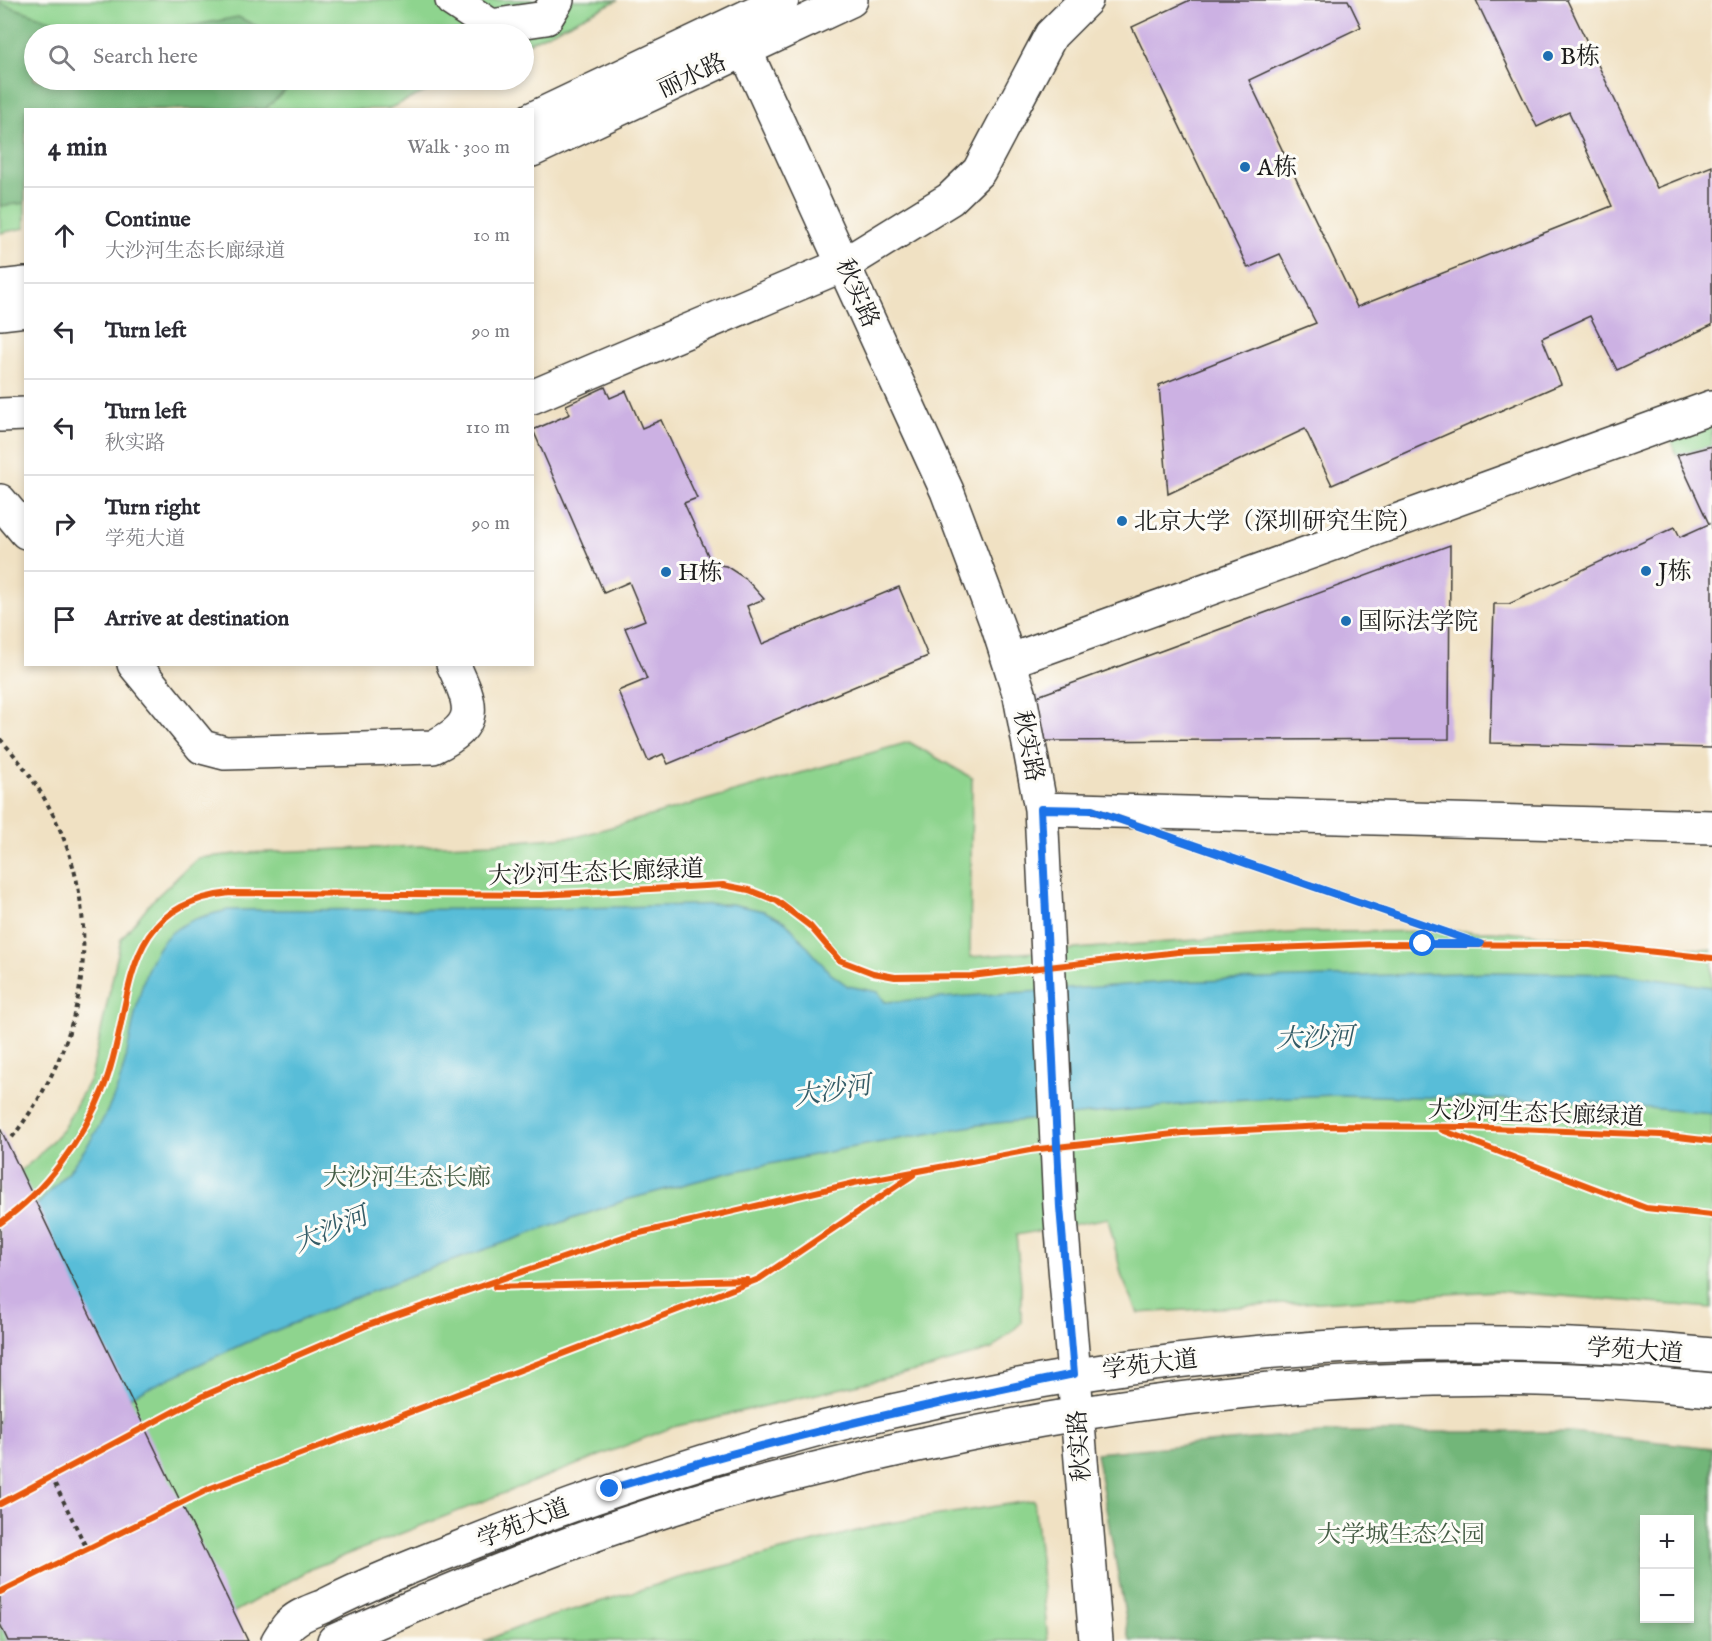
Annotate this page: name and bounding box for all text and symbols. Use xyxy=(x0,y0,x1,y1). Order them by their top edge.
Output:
search box xyxy=(24,24,534,90)
icon: search xyxy=(45,41,78,74)
place label: B栋 xyxy=(1560,42,1600,73)
text: Search here xyxy=(93,43,198,71)
street label: 丽水路 xyxy=(653,47,732,106)
marker: B栋 xyxy=(1541,49,1555,63)
text: 4 min xyxy=(48,131,107,164)
text: Walk · 300 m xyxy=(407,135,510,160)
place label: A栋 xyxy=(1256,153,1297,184)
marker: A栋 xyxy=(1238,160,1252,174)
text: Continue xyxy=(105,206,191,234)
icon: ahead xyxy=(48,219,81,252)
text: 10 m xyxy=(473,223,510,248)
text: 大沙河生态长廊绿道 xyxy=(105,239,285,264)
street label: 秋实路 xyxy=(828,254,885,333)
icon: left xyxy=(48,315,81,348)
text: Turn left xyxy=(105,317,187,345)
text: 90 m xyxy=(472,319,510,344)
text: Turn left xyxy=(105,398,187,426)
icon: left xyxy=(48,411,81,444)
text: 110 m xyxy=(466,415,510,440)
text: 秋实路 xyxy=(105,431,165,456)
text: Turn right xyxy=(105,494,200,522)
icon: right xyxy=(48,507,81,540)
place label: 北京大学（深圳研究生院） xyxy=(1134,507,1422,538)
text: 90 m xyxy=(472,511,510,536)
marker: 北京大学（深圳研究生院） xyxy=(1115,514,1129,528)
text: 学苑大道 xyxy=(105,527,185,552)
place label: J栋 xyxy=(1655,557,1692,588)
place label: H栋 xyxy=(678,558,723,589)
marker: J栋 xyxy=(1639,564,1653,578)
marker: H栋 xyxy=(659,565,673,579)
icon: arrive xyxy=(48,603,81,636)
text: Arrive at destination xyxy=(105,605,289,633)
place label: 国际法学院 xyxy=(1358,607,1478,638)
marker: 国际法学院 xyxy=(1339,614,1353,628)
street label: 秋实路 xyxy=(1005,708,1050,785)
street label: 大沙河生态长廊绿道 xyxy=(488,854,705,893)
route start xyxy=(1409,930,1435,956)
water label: 大沙河 xyxy=(1275,1021,1359,1056)
water label: 大沙河 xyxy=(791,1068,877,1114)
street label: 大沙河生态长廊绿道 xyxy=(1427,1095,1644,1134)
park label: 大沙河生态长廊 xyxy=(323,1163,491,1194)
water label: 大沙河 xyxy=(288,1198,377,1261)
street label: 学苑大道 xyxy=(1586,1333,1684,1370)
street label: 学苑大道 xyxy=(1101,1344,1200,1387)
street label: 秋实路 xyxy=(1063,1409,1098,1483)
route end xyxy=(596,1475,622,1501)
street label: 学苑大道 xyxy=(473,1493,574,1556)
map controls xyxy=(1640,1515,1694,1623)
button: + xyxy=(1640,1515,1694,1569)
park label: 大学城生态公园 xyxy=(1317,1520,1485,1551)
button: − xyxy=(1640,1569,1694,1623)

